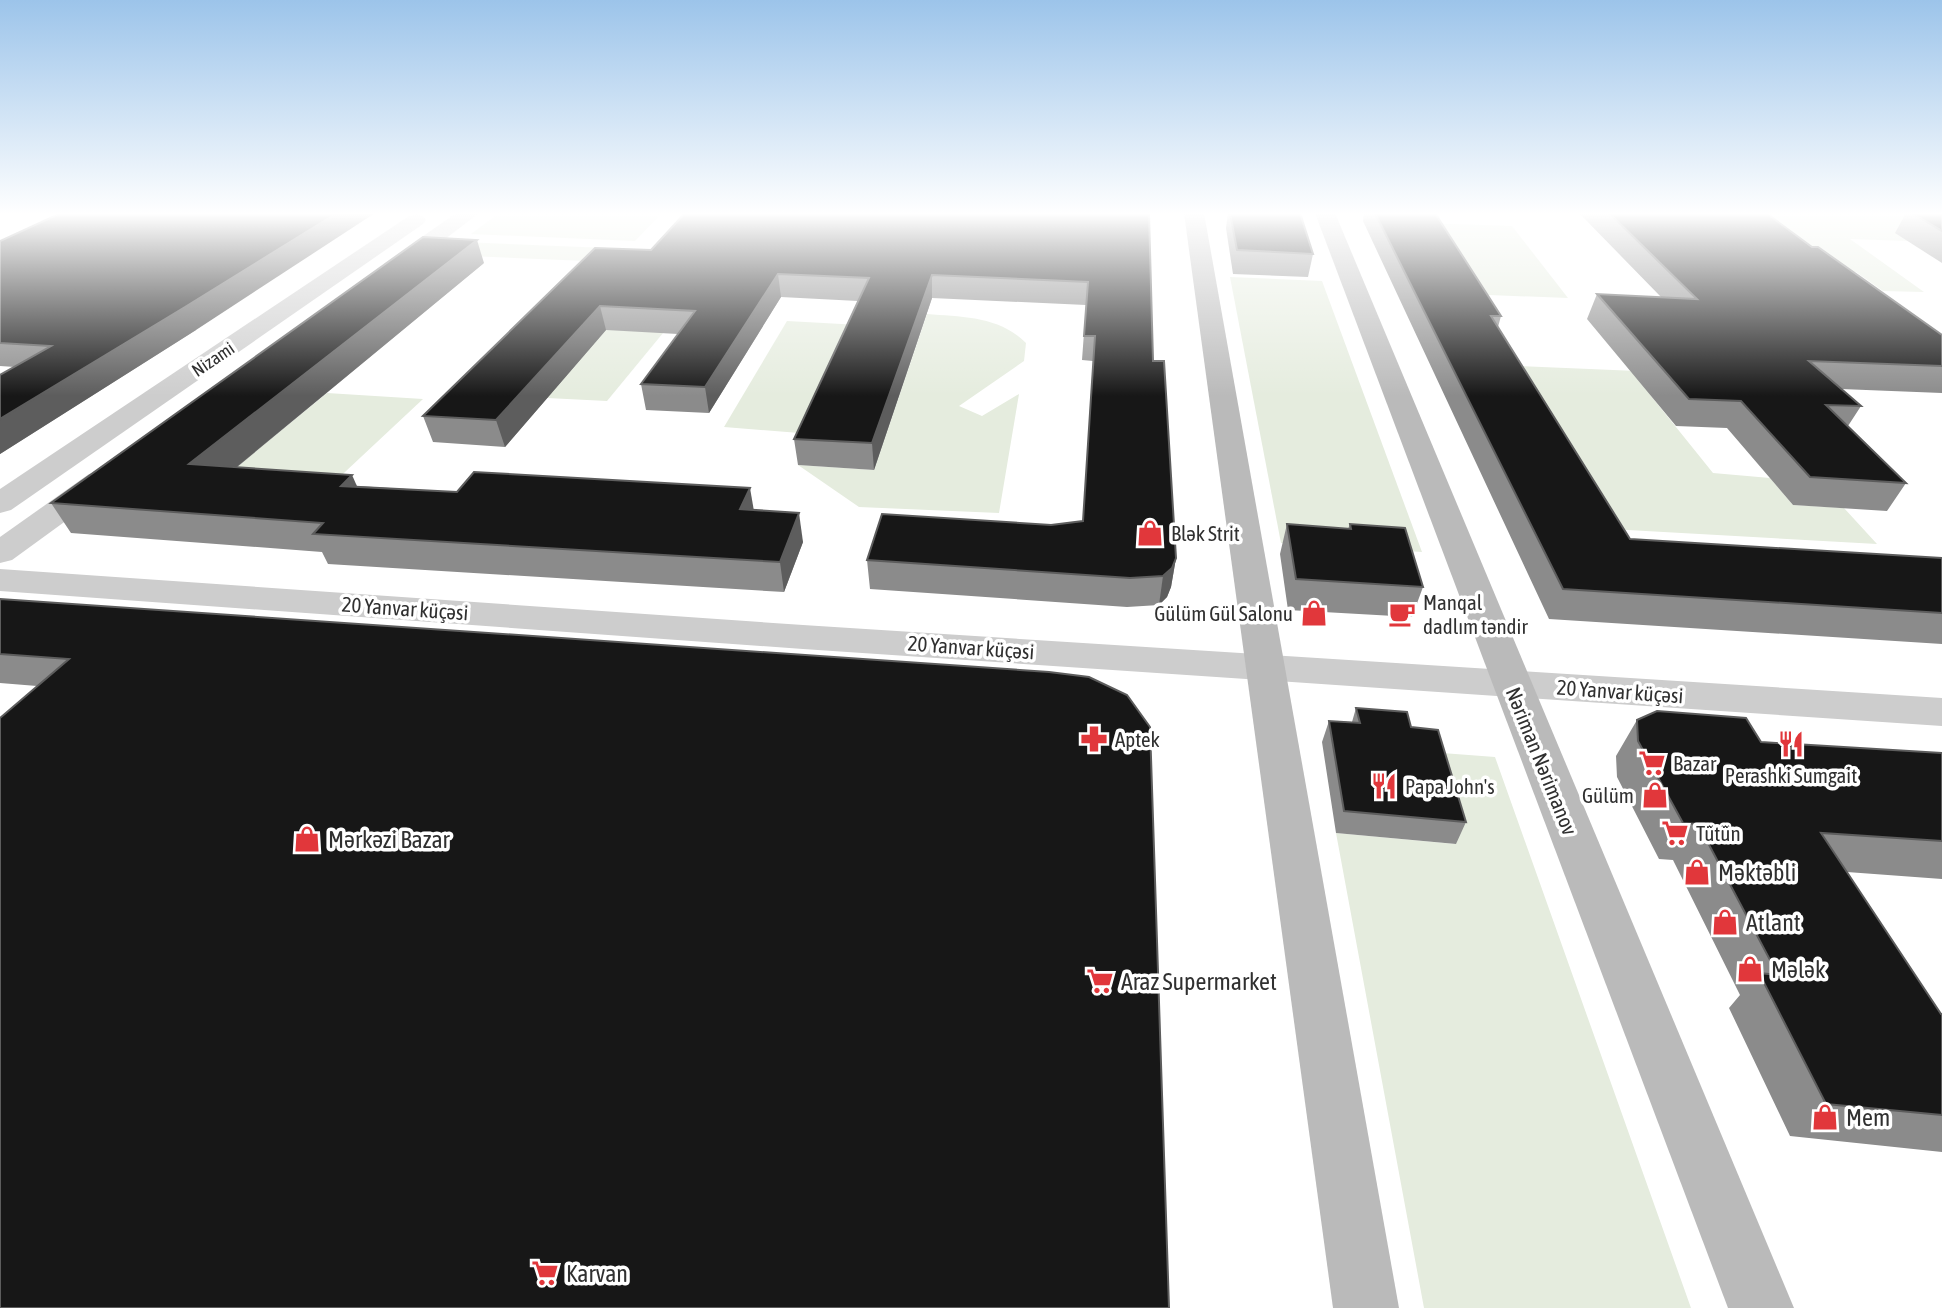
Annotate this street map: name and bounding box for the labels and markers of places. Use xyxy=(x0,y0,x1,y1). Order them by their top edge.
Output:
shop icon: Blək Strit xyxy=(1135,518,1165,548)
place label: Blək Strit xyxy=(1171,521,1240,545)
place label: Manqal dadlım təndir xyxy=(1423,590,1528,638)
shop icon: Gülüm Gül Salonu xyxy=(1299,598,1329,628)
cafe icon: Manqal dadlım təndir xyxy=(1387,599,1417,629)
place label: Gülüm Gül Salonu xyxy=(1154,601,1293,625)
pharmacy icon: Aptek xyxy=(1079,724,1109,754)
place label: Aptek xyxy=(1115,727,1160,751)
restaurant icon: Perashki Sumgait xyxy=(1776,729,1806,759)
supermarket icon: Bazar xyxy=(1637,748,1667,778)
place label: Bazar xyxy=(1673,751,1717,775)
place label: Perashki Sumgait xyxy=(1725,763,1857,787)
restaurant icon: Papa John's xyxy=(1369,771,1399,801)
place label: Papa John's xyxy=(1405,774,1495,798)
shop icon: Gülüm xyxy=(1640,780,1670,810)
place label: Gülüm xyxy=(1582,783,1634,807)
supermarket icon: Tütün xyxy=(1660,818,1690,848)
place label: Tütün xyxy=(1696,821,1741,845)
shop icon: Mərkəzi Bazar xyxy=(292,824,322,854)
place label: Mərkəzi Bazar xyxy=(328,826,451,853)
shop icon: Məktəbli xyxy=(1682,857,1712,887)
place label: Məktəbli xyxy=(1718,859,1796,886)
shop icon: Atlant xyxy=(1710,907,1740,937)
place label: Atlant xyxy=(1746,909,1801,936)
shop icon: Mələk xyxy=(1735,954,1765,984)
place label: Mələk xyxy=(1771,956,1826,983)
supermarket icon: Araz Supermarket xyxy=(1085,966,1115,996)
place label: Araz Supermarket xyxy=(1121,968,1277,995)
shop icon: Mem xyxy=(1810,1102,1840,1132)
place label: Mem xyxy=(1846,1104,1890,1131)
supermarket icon: Karvan xyxy=(530,1258,560,1288)
place label: Karvan xyxy=(566,1260,628,1287)

